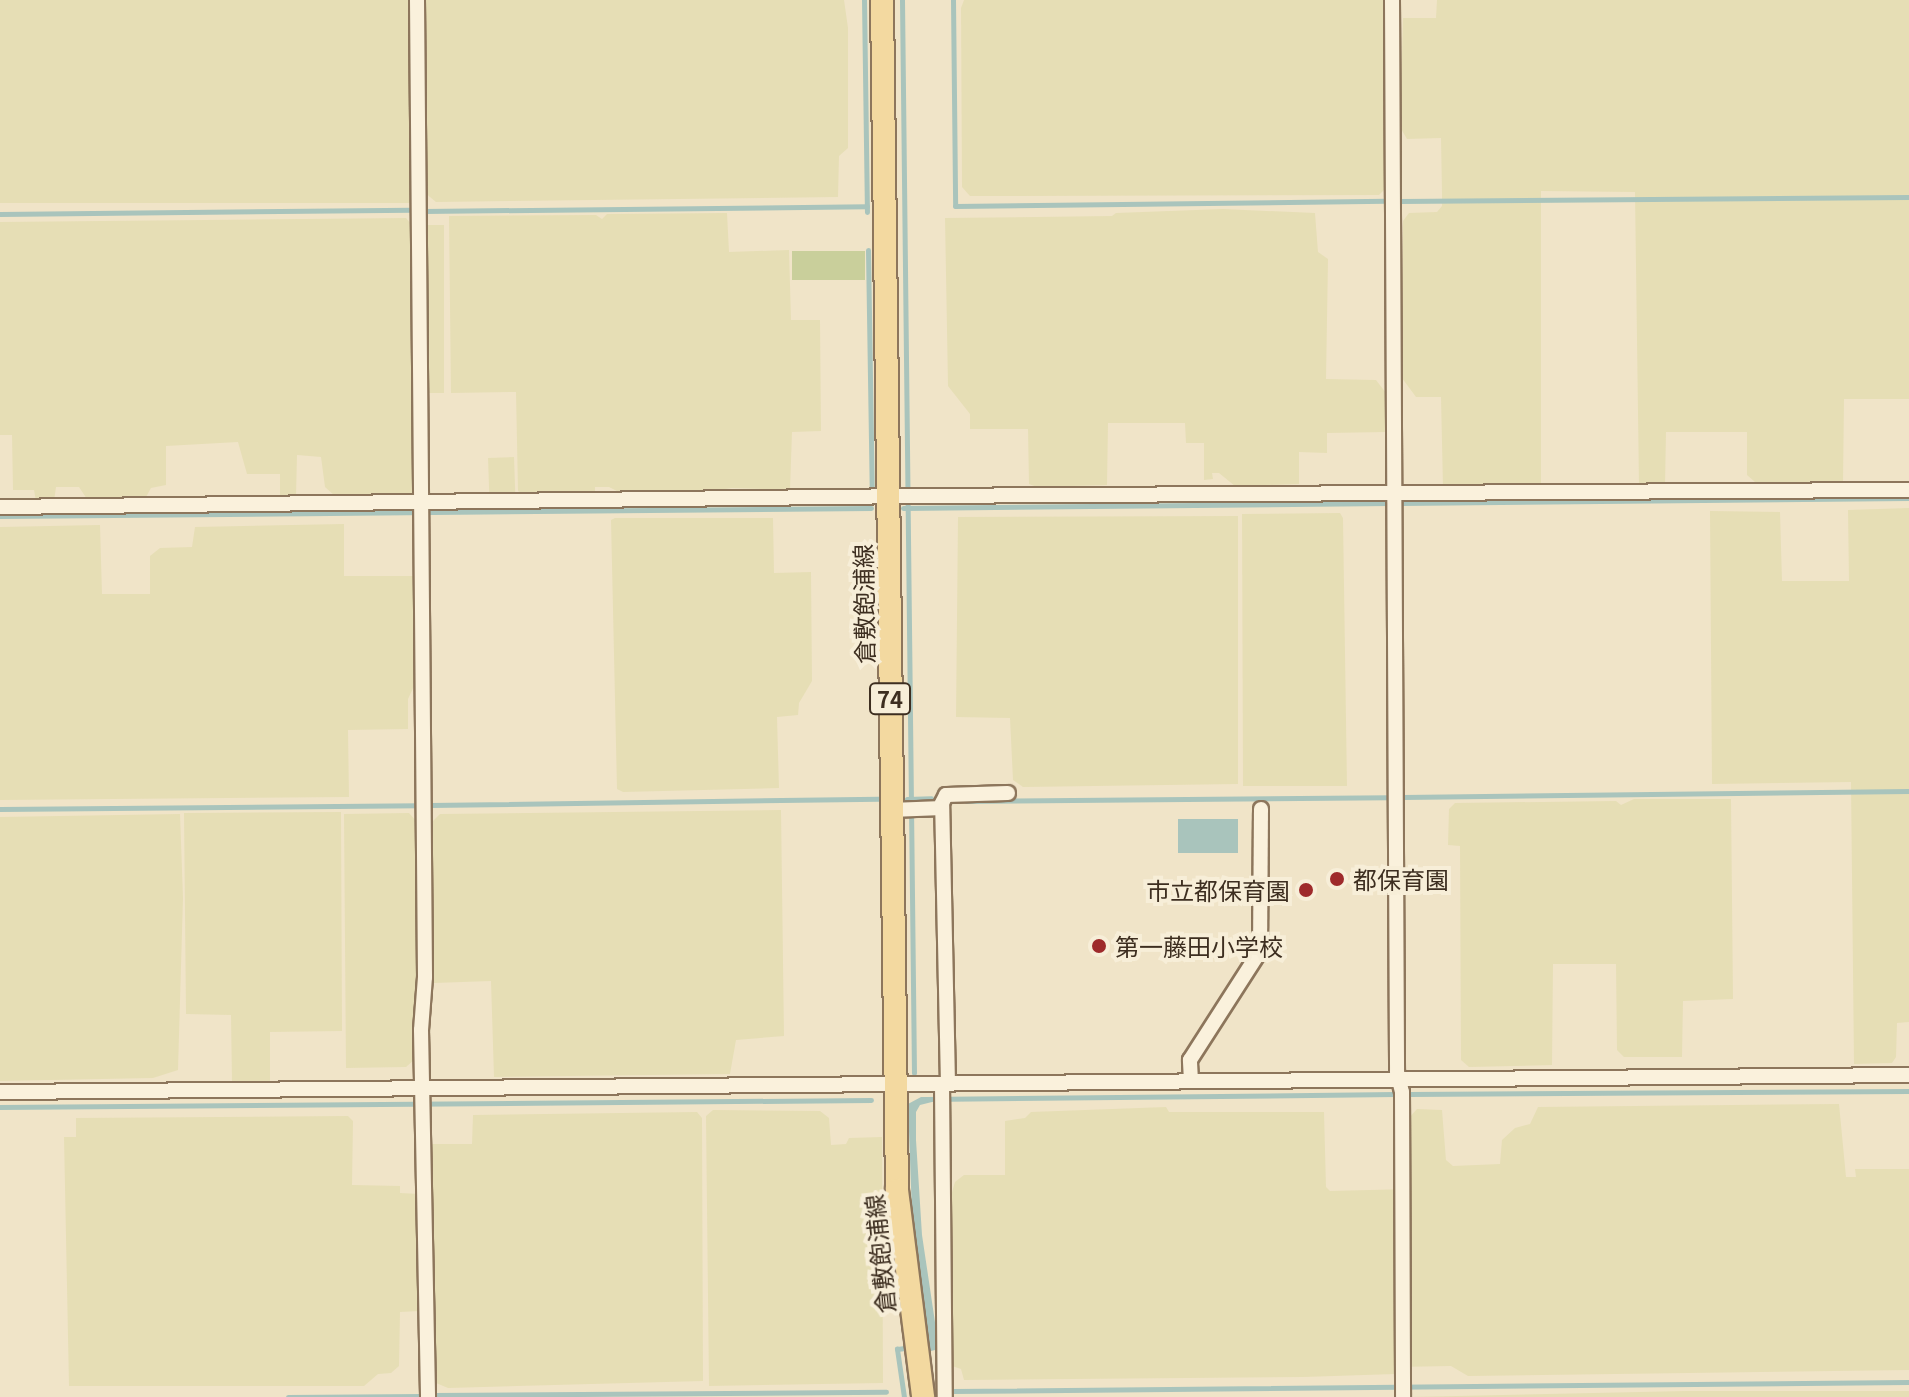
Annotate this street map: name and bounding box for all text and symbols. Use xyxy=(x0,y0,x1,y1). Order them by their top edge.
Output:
street label: 倉敷飽浦線 xyxy=(848,544,878,664)
road number: 74 xyxy=(868,681,912,717)
place label: 都保育園 xyxy=(1353,865,1449,893)
marker: 都保育園 xyxy=(1328,870,1346,888)
place label: 市立都保育園 xyxy=(1146,876,1290,904)
marker: 市立都保育園 xyxy=(1297,881,1315,899)
place label: 第一藤田小学校 xyxy=(1115,932,1283,960)
marker: 第一藤田小学校 xyxy=(1090,937,1108,955)
street label: 倉敷飽浦線 xyxy=(858,1193,900,1315)

